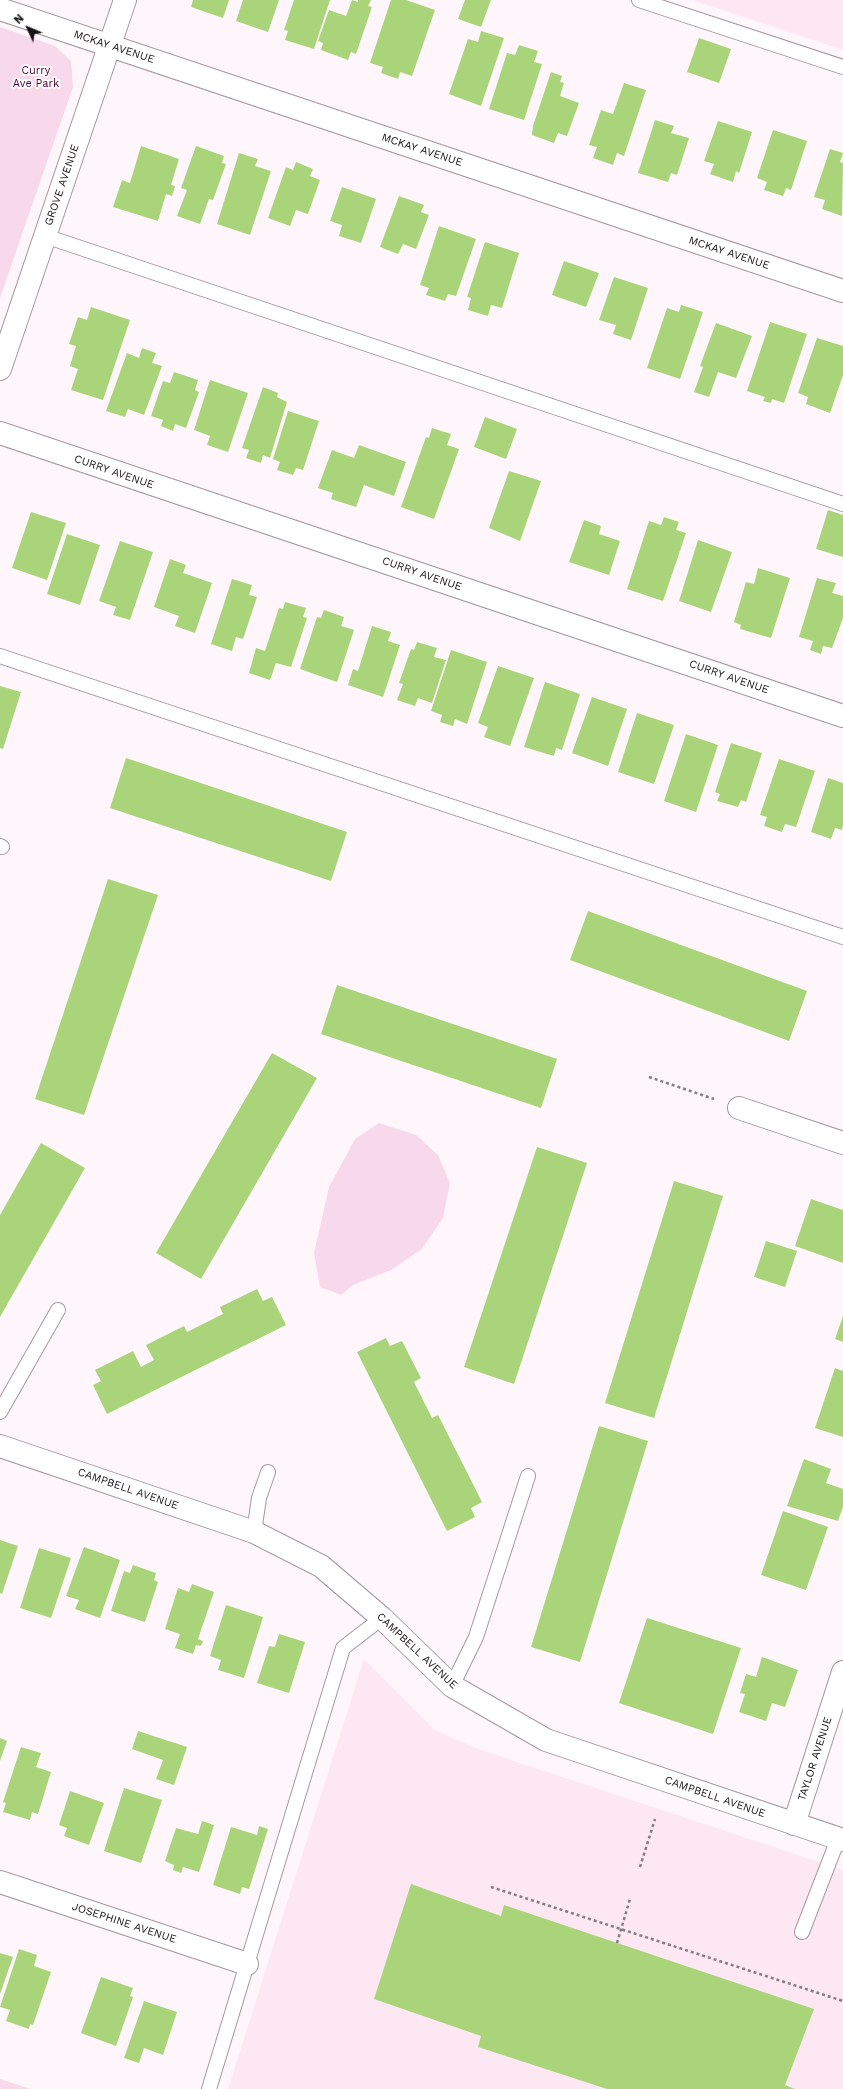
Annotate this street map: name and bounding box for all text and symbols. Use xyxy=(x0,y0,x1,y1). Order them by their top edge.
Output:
north arrow xyxy=(8,8,48,48)
text: N xyxy=(11,12,27,27)
street label: MCKAY AVENUE xyxy=(72,28,156,66)
park label: Curry Ave Park xyxy=(13,64,59,90)
street label: MCKAY AVENUE xyxy=(380,131,464,169)
street label: GROVE AVENUE xyxy=(42,143,82,227)
street label: MCKAY AVENUE xyxy=(687,234,771,272)
street label: CURRY AVENUE xyxy=(72,452,156,492)
street label: CURRY AVENUE xyxy=(380,554,464,594)
street label: CURRY AVENUE xyxy=(687,657,771,697)
street label: CAMPBELL AVENUE xyxy=(76,1466,180,1512)
street label: CAMPBELL AVENUE xyxy=(374,1610,460,1692)
street label: TAYLOR AVENUE xyxy=(795,1715,835,1803)
street label: CAMPBELL AVENUE xyxy=(663,1774,767,1820)
street label: JOSEPHINE AVENUE xyxy=(70,1900,178,1946)

